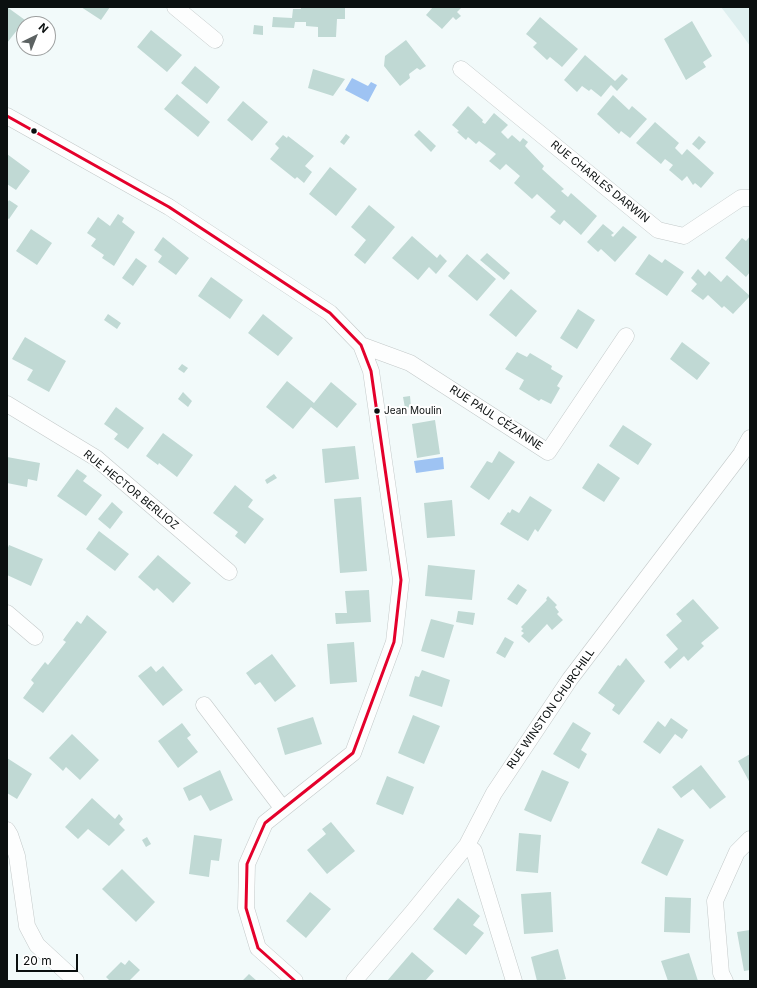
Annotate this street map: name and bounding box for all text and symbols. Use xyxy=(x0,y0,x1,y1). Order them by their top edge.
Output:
north arrow xyxy=(16,16,56,56)
text: N xyxy=(36,20,51,36)
unlabelled marker xyxy=(29,126,39,136)
street label: RUE CHARLES DARWIN xyxy=(548,138,652,226)
street label: RUE PAUL CÉZANNE xyxy=(447,383,545,453)
place label: Jean Moulin xyxy=(384,405,442,417)
marker: Jean Moulin xyxy=(372,406,382,416)
street label: RUE HECTOR BERLIOZ xyxy=(81,448,181,532)
street label: RUE WINSTON CHURCHILL xyxy=(504,646,598,772)
scale bar xyxy=(18,946,80,972)
text: 20 m xyxy=(23,953,52,968)

